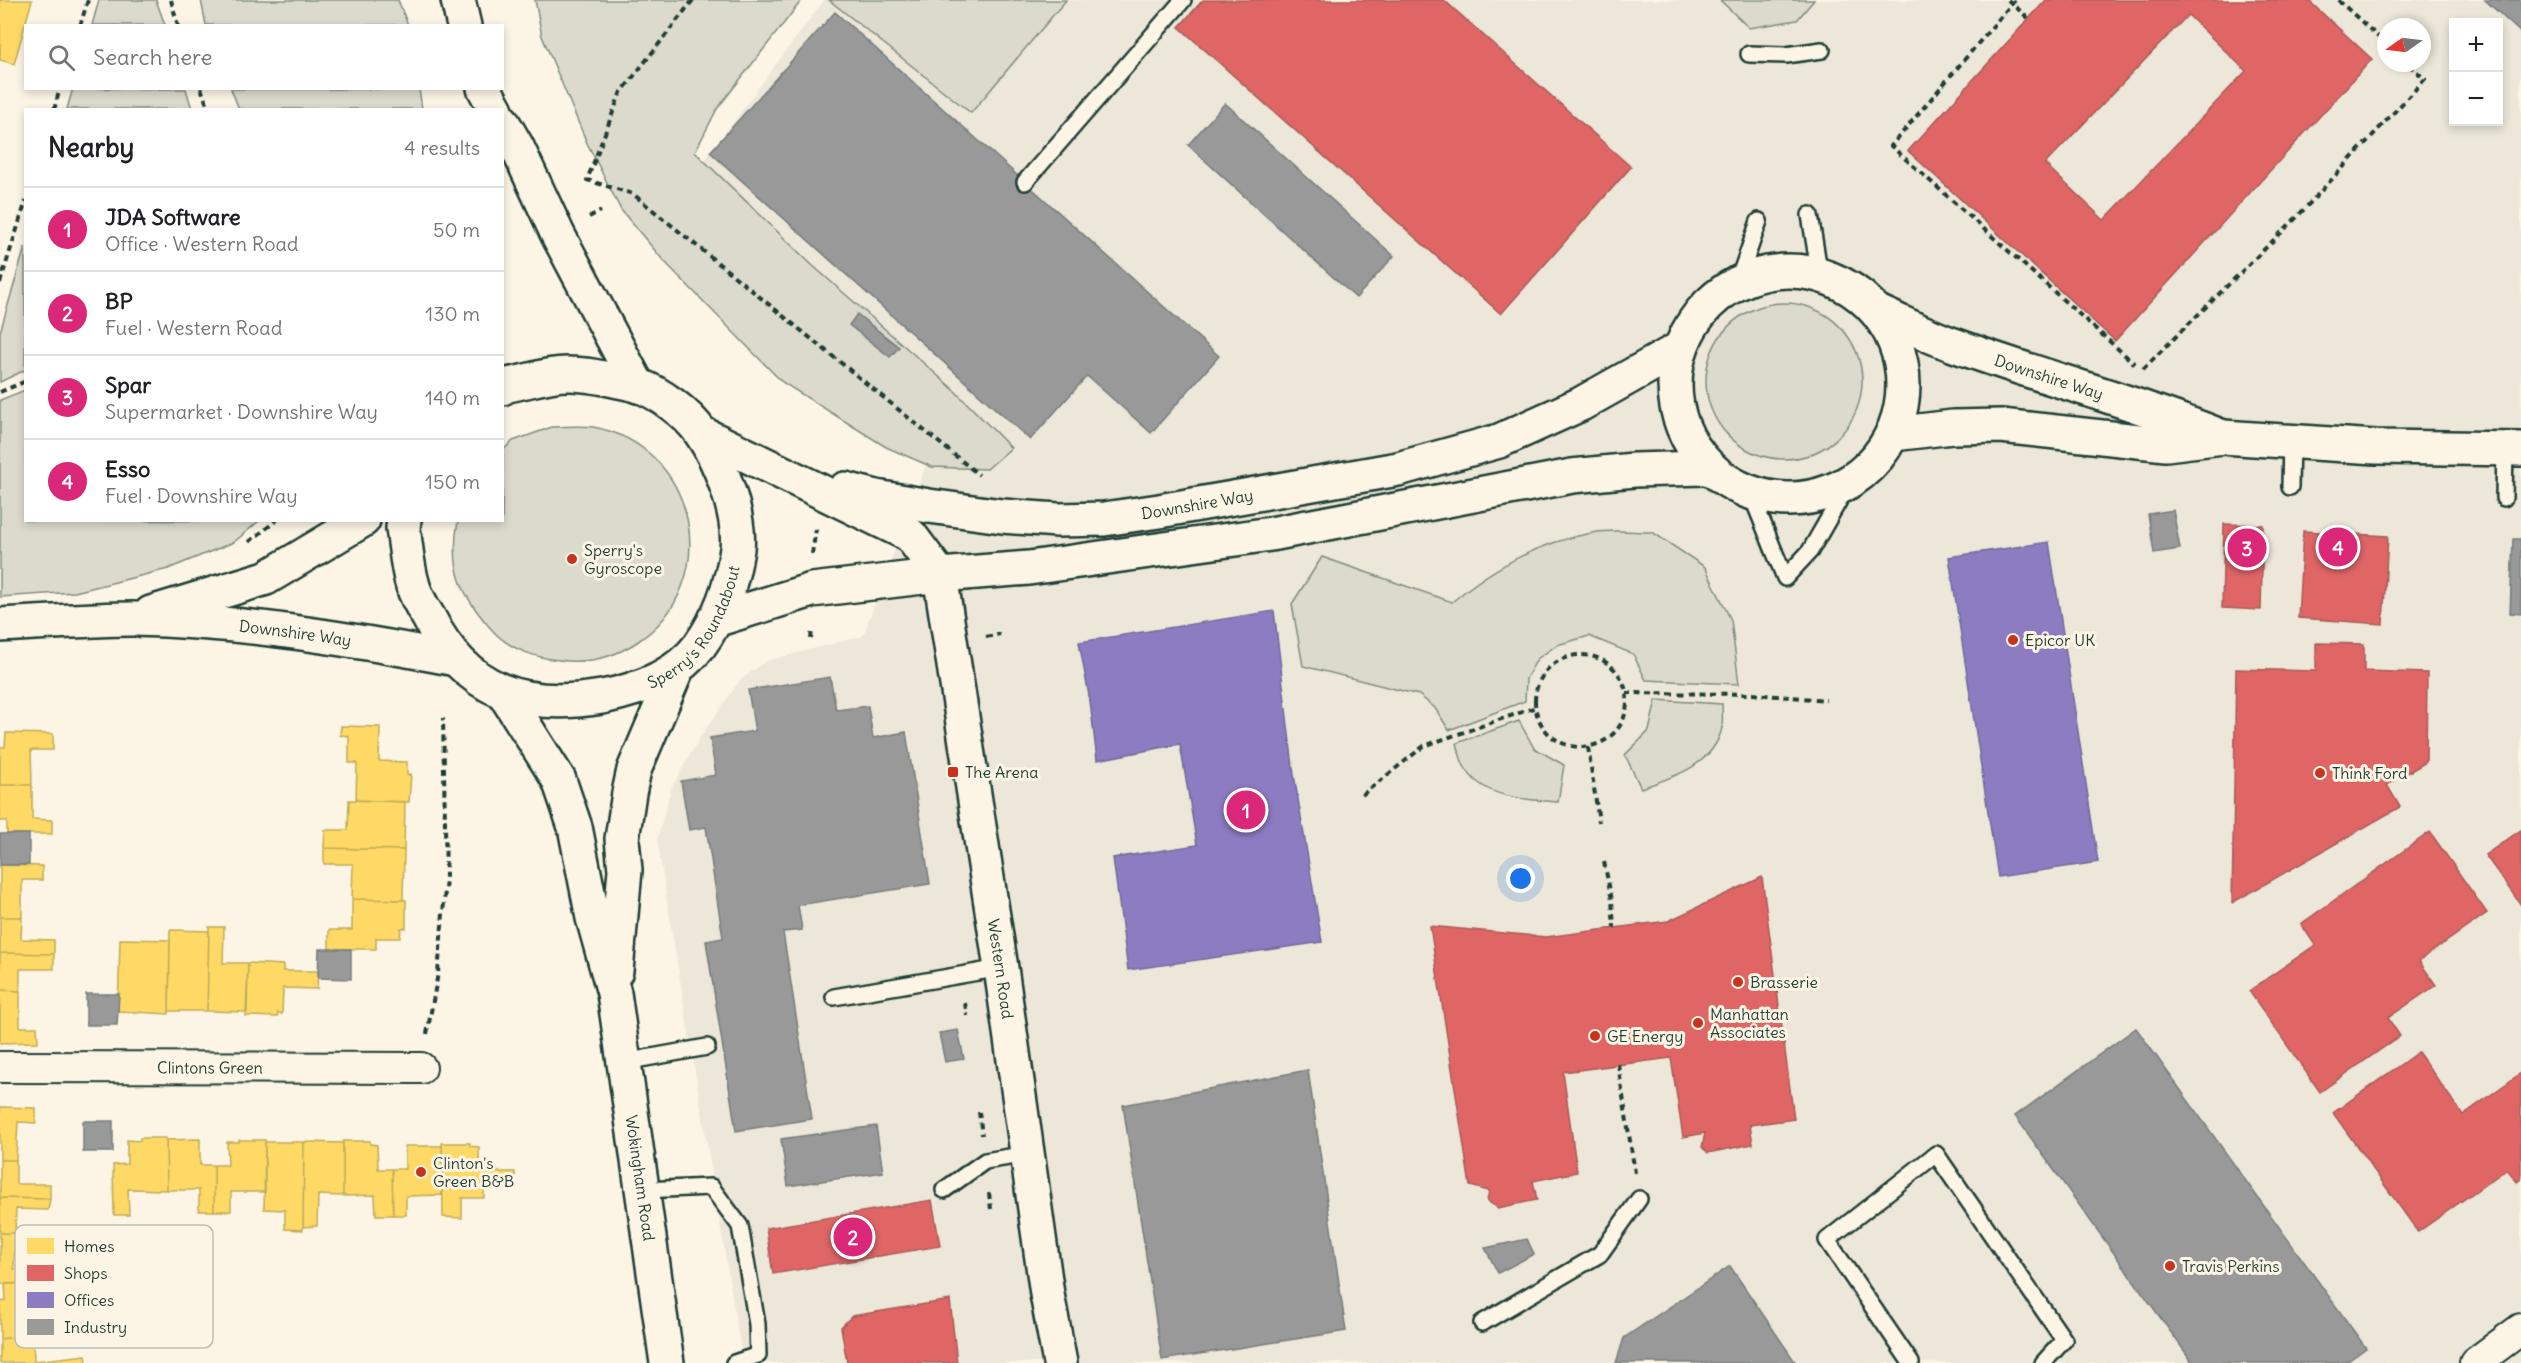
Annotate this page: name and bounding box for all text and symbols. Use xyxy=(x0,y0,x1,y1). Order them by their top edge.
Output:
north arrow xyxy=(2377,18,2431,72)
map controls xyxy=(2449,18,2503,126)
button: + xyxy=(2449,18,2503,72)
search box xyxy=(24,24,504,90)
icon: search xyxy=(45,41,78,74)
text: Search here xyxy=(93,43,212,71)
button: − xyxy=(2449,72,2503,126)
text: Nearby xyxy=(48,131,134,164)
text: 4 results xyxy=(404,135,480,160)
text: JDA Software xyxy=(105,203,241,231)
text: 1 xyxy=(64,217,71,242)
text: 50 m xyxy=(433,217,480,242)
text: Office · Western Road xyxy=(105,231,299,256)
text: BP xyxy=(105,287,133,315)
text: 2 xyxy=(62,301,73,326)
text: 130 m xyxy=(425,301,480,326)
text: Fuel · Western Road xyxy=(105,315,282,340)
street label: Downshire Way xyxy=(1992,350,2106,404)
text: Spar xyxy=(105,371,151,399)
text: 3 xyxy=(62,385,73,410)
text: 140 m xyxy=(425,385,480,410)
text: Supermarket · Downshire Way xyxy=(105,399,378,424)
text: Esso xyxy=(105,455,150,483)
text: 4 xyxy=(62,469,73,494)
text: 150 m xyxy=(425,469,480,494)
text: Fuel · Downshire Way xyxy=(105,483,298,508)
street label: Downshire Way xyxy=(1140,485,1255,523)
pin: 4 xyxy=(2318,524,2358,570)
pin: 3 xyxy=(2228,526,2266,570)
place label: Sperry's Gyroscope xyxy=(584,540,662,578)
marker: Sperry's Gyroscope xyxy=(565,552,579,566)
street label: Sperry's Roundabout xyxy=(644,563,744,693)
street label: Downshire Way xyxy=(238,616,353,650)
place label: Epicor UK xyxy=(2025,630,2095,650)
marker: Epicor UK xyxy=(2006,633,2020,647)
place label: The Arena xyxy=(965,762,1038,782)
place label: Think Ford xyxy=(2332,763,2408,783)
marker: The Arena xyxy=(946,765,960,779)
marker: Think Ford xyxy=(2313,766,2327,780)
pin: 1 xyxy=(1226,788,1266,832)
your location xyxy=(1506,864,1535,893)
street label: Western Road xyxy=(983,917,1018,1020)
place label: Brasserie xyxy=(1750,972,1818,992)
marker: Brasserie xyxy=(1731,975,1745,989)
place label: Manhattan Associates xyxy=(1710,1004,1789,1042)
marker: Manhattan Associates xyxy=(1691,1016,1705,1030)
place label: GE Energy xyxy=(1607,1026,1683,1046)
marker: GE Energy xyxy=(1588,1029,1602,1043)
street label: Clintons Green xyxy=(157,1057,263,1078)
street label: Wokingham Road xyxy=(622,1114,659,1242)
place label: Clinton's Green B&B xyxy=(433,1153,514,1191)
marker: Clinton's Green B&B xyxy=(414,1165,428,1179)
pin: 2 xyxy=(834,1214,872,1260)
legend xyxy=(15,1225,213,1348)
text: Homes xyxy=(64,1236,114,1256)
place label: Travis Perkins xyxy=(2182,1256,2280,1276)
marker: Travis Perkins xyxy=(2163,1259,2177,1273)
text: Shops xyxy=(64,1263,108,1283)
text: Offices xyxy=(64,1290,114,1310)
text: Industry xyxy=(64,1317,127,1337)

